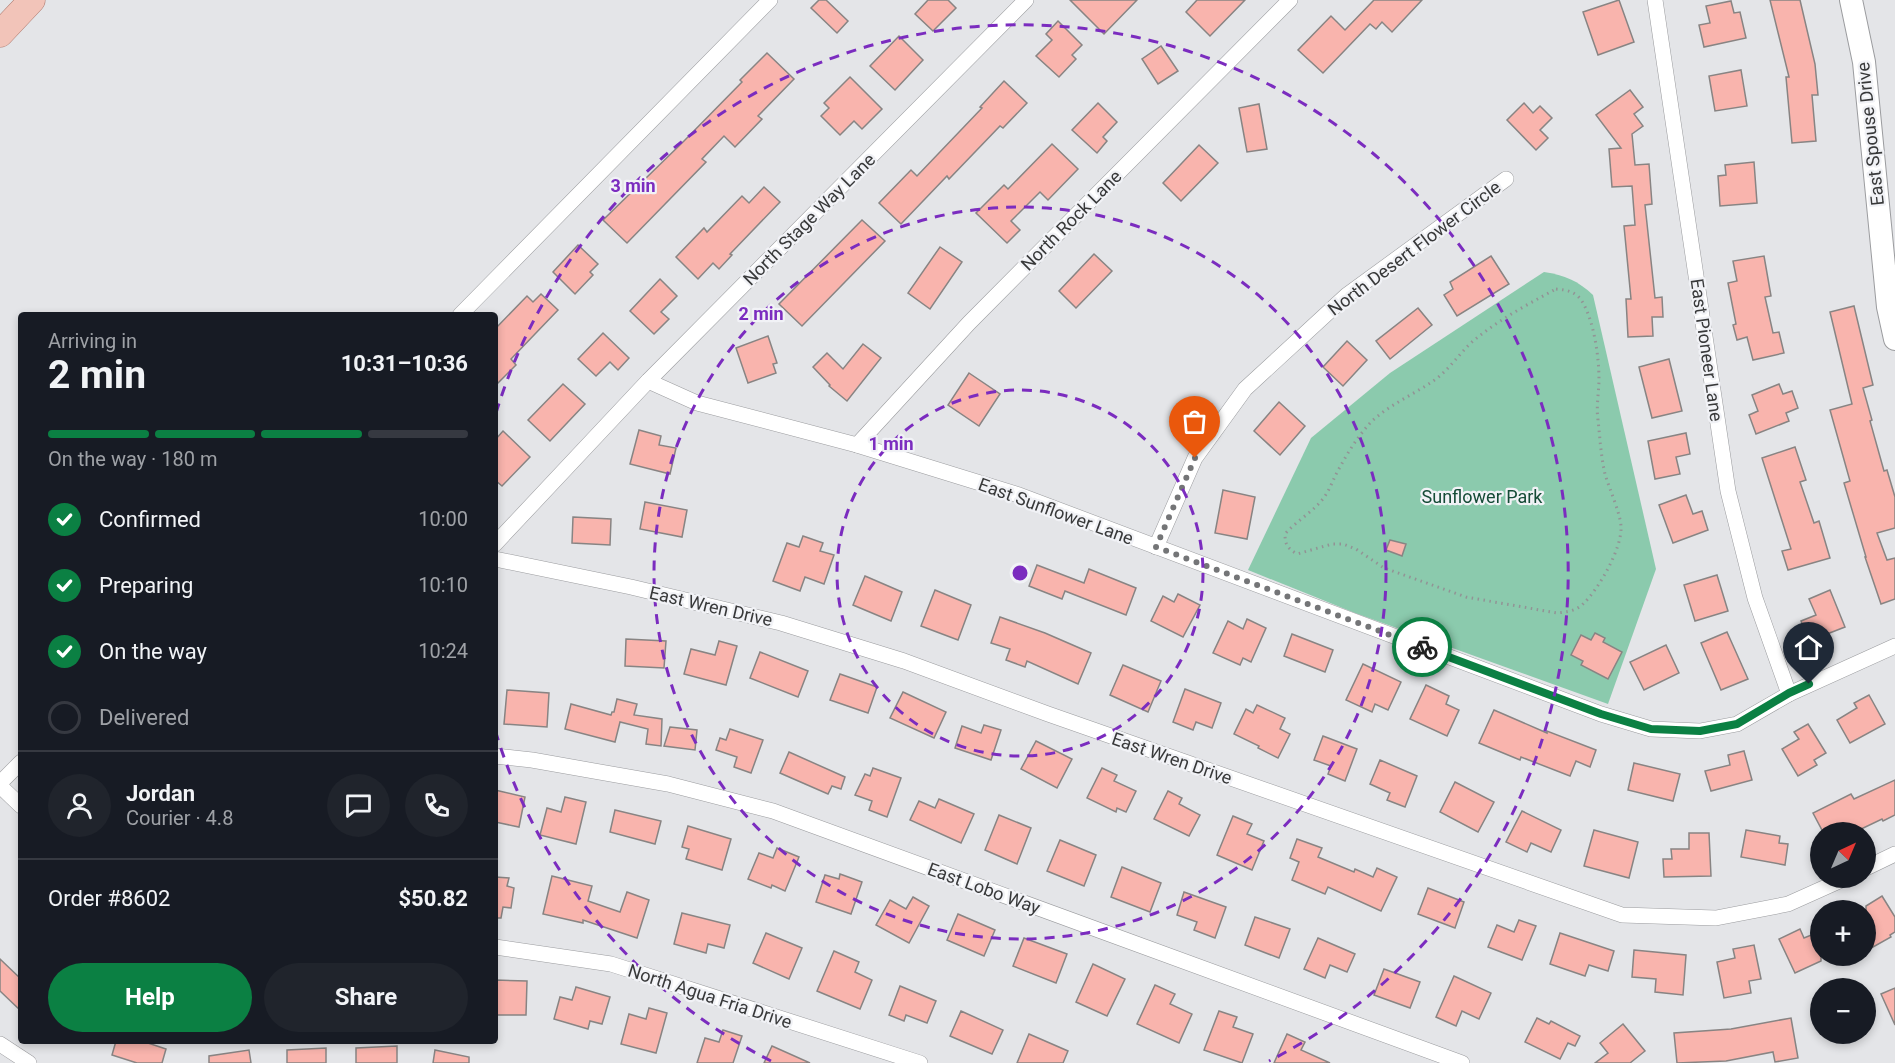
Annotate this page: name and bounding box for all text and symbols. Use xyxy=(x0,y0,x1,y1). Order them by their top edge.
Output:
street label: East Spouse Drive xyxy=(1852,61,1888,207)
street label: North Stage Way Lane xyxy=(739,149,879,289)
street label: North Rock Lane xyxy=(1016,165,1126,275)
text: 3 min xyxy=(610,175,656,196)
street label: North Desert Flower Circle xyxy=(1324,176,1504,320)
street label: East Pioneer Lane xyxy=(1687,277,1727,423)
text: 2 min xyxy=(738,303,784,324)
text: Arriving in xyxy=(48,329,137,353)
text: 10:31–10:36 xyxy=(341,351,468,376)
text: 2 min xyxy=(48,352,146,398)
pin xyxy=(1169,396,1220,458)
icon: bag xyxy=(1178,405,1211,438)
text: 1 min xyxy=(868,433,914,454)
text: On the way · 180 m xyxy=(48,447,217,471)
street label: East Sunflower Lane xyxy=(976,473,1136,549)
park label: Sunflower Park xyxy=(1422,486,1543,507)
icon: check xyxy=(48,503,81,536)
text: Confirmed xyxy=(99,507,201,532)
text: 10:00 xyxy=(418,507,468,531)
centre of rings xyxy=(1010,563,1030,583)
icon: check xyxy=(48,569,81,602)
text: Preparing xyxy=(99,573,193,598)
text: 10:10 xyxy=(418,573,468,597)
street label: East Wren Drive xyxy=(647,582,775,630)
courier xyxy=(1392,617,1452,677)
pin xyxy=(1783,622,1834,684)
icon: bike xyxy=(1406,631,1439,664)
icon: home xyxy=(1792,631,1825,664)
icon: check xyxy=(48,635,81,668)
text: On the way xyxy=(99,639,207,664)
text: 10:24 xyxy=(418,639,468,663)
text: Delivered xyxy=(99,705,189,730)
street label: East Wren Drive xyxy=(1109,728,1235,788)
button: person xyxy=(48,774,111,837)
button: chat xyxy=(327,774,390,837)
button: phone xyxy=(405,774,468,837)
text: Jordan xyxy=(126,781,195,806)
text: Courier · 4.8 xyxy=(126,806,233,830)
north arrow xyxy=(1810,822,1876,888)
map controls xyxy=(1810,822,1876,1044)
street label: East Lobo Way xyxy=(925,858,1044,918)
text: Order #8602 xyxy=(48,886,170,911)
text: $50.82 xyxy=(399,886,468,911)
button: + xyxy=(1810,900,1876,966)
street label: North Agua Fria Drive xyxy=(626,960,794,1032)
button: Help xyxy=(48,963,252,1032)
button: Share xyxy=(264,963,468,1032)
button: − xyxy=(1810,978,1876,1044)

